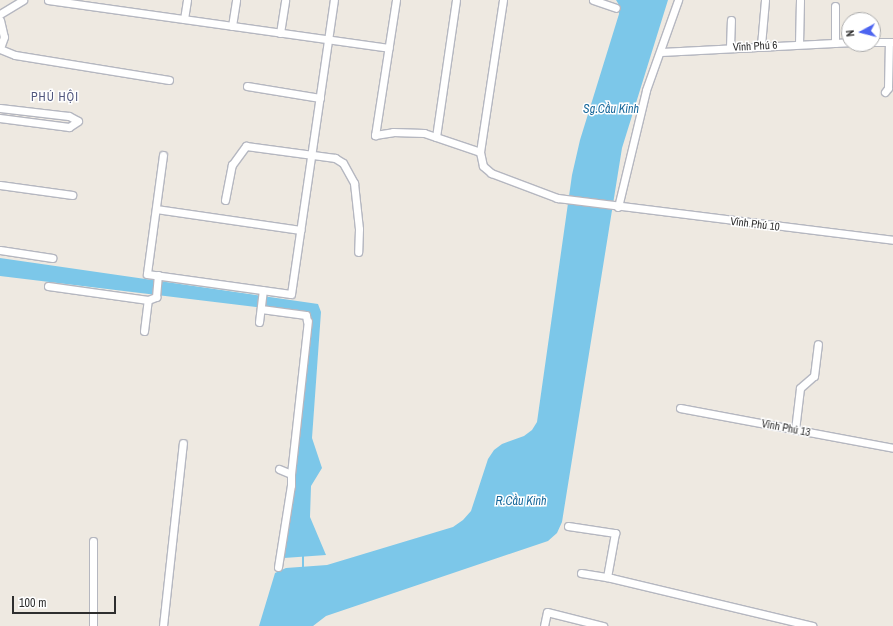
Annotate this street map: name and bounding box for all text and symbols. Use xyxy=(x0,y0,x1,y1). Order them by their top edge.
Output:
north arrow xyxy=(841,12,881,52)
text: N xyxy=(843,29,857,37)
street label: Vĩnh Phú 6 xyxy=(732,38,778,54)
district label: PHÚ HỘI xyxy=(31,91,79,105)
water label: Sg.Cầu Kinh xyxy=(583,103,639,117)
street label: Vĩnh Phú 10 xyxy=(730,214,780,234)
street label: Vĩnh Phú 13 xyxy=(760,417,812,439)
water label: R.Cầu Kinh xyxy=(496,495,546,509)
scale bar xyxy=(14,588,118,614)
text: 100 m xyxy=(19,595,46,611)

